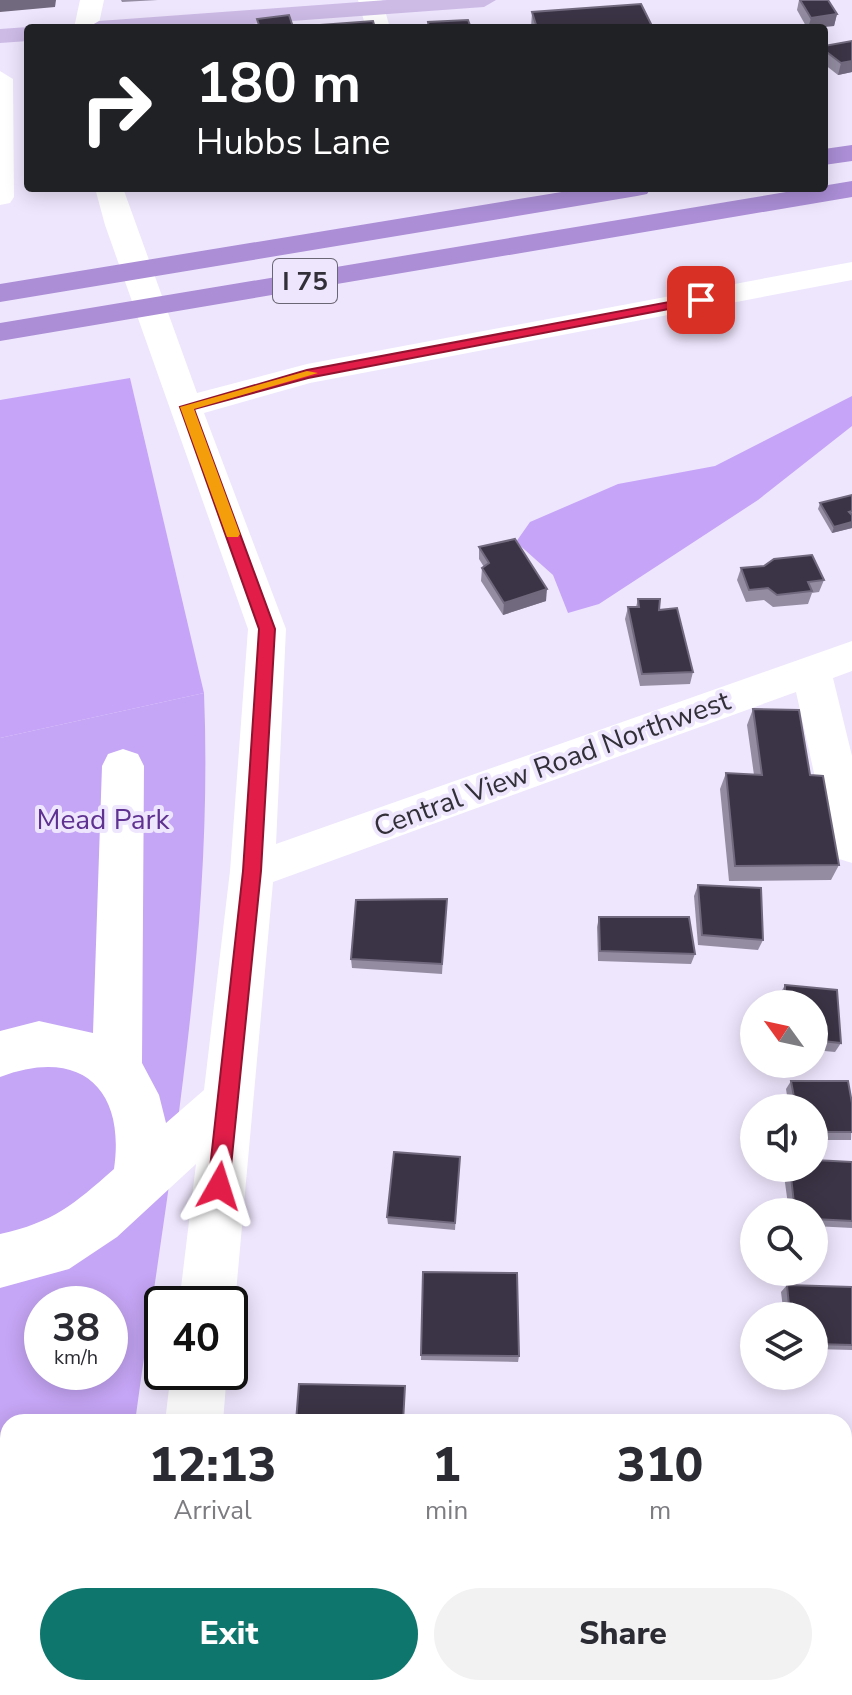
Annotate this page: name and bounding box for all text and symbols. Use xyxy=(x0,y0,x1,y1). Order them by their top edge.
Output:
text: 180 m xyxy=(196,45,361,122)
icon: right xyxy=(64,56,168,160)
text: Hubbs Lane xyxy=(196,118,390,167)
road number: I 75 xyxy=(273,259,337,303)
pin xyxy=(667,266,735,334)
icon: arrive xyxy=(679,278,723,322)
street label: Central View Road Northwest xyxy=(369,682,735,846)
park label: Mead Park xyxy=(36,801,171,839)
north arrow xyxy=(740,990,828,1078)
map controls xyxy=(740,990,828,1390)
button: sound xyxy=(740,1094,828,1182)
position arrow xyxy=(177,1144,261,1228)
button: search xyxy=(740,1198,828,1286)
speed limit sign: 40 xyxy=(144,1286,248,1390)
text: 38 xyxy=(52,1301,100,1355)
button: layers xyxy=(740,1302,828,1390)
text: km/h xyxy=(54,1344,98,1371)
text: 12:13 xyxy=(149,1432,276,1498)
text: 1 xyxy=(432,1432,461,1498)
text: 310 xyxy=(617,1432,703,1498)
text: Arrival xyxy=(173,1493,252,1528)
text: min xyxy=(425,1493,468,1528)
text: m xyxy=(649,1493,671,1528)
button: Exit xyxy=(40,1588,418,1680)
button: Share xyxy=(434,1588,812,1680)

